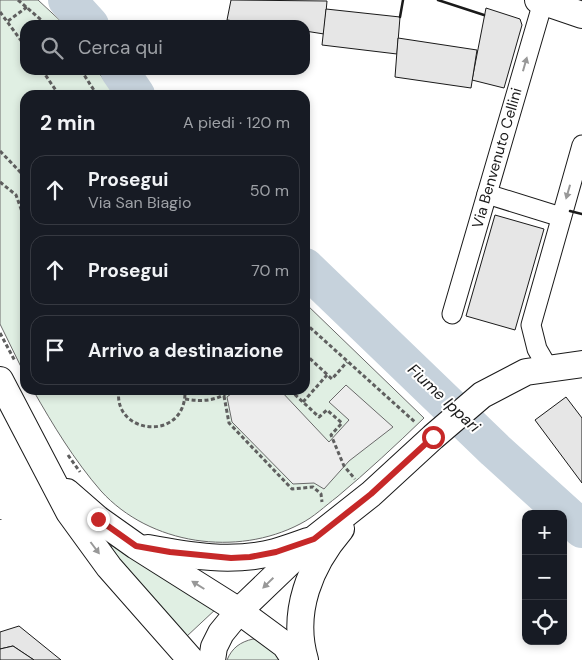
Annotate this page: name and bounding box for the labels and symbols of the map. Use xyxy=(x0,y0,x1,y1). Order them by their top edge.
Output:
one-way arrow xyxy=(522,56,530,71)
street label: Via Benvenuto Cellini xyxy=(467,85,527,231)
one-way arrow xyxy=(564,185,572,200)
water label: Fiume Ippari xyxy=(403,359,485,438)
route start xyxy=(422,426,445,449)
route end xyxy=(87,508,110,531)
one-way arrow xyxy=(90,541,100,555)
one-way arrow xyxy=(263,577,275,589)
one-way arrow xyxy=(192,580,205,590)

